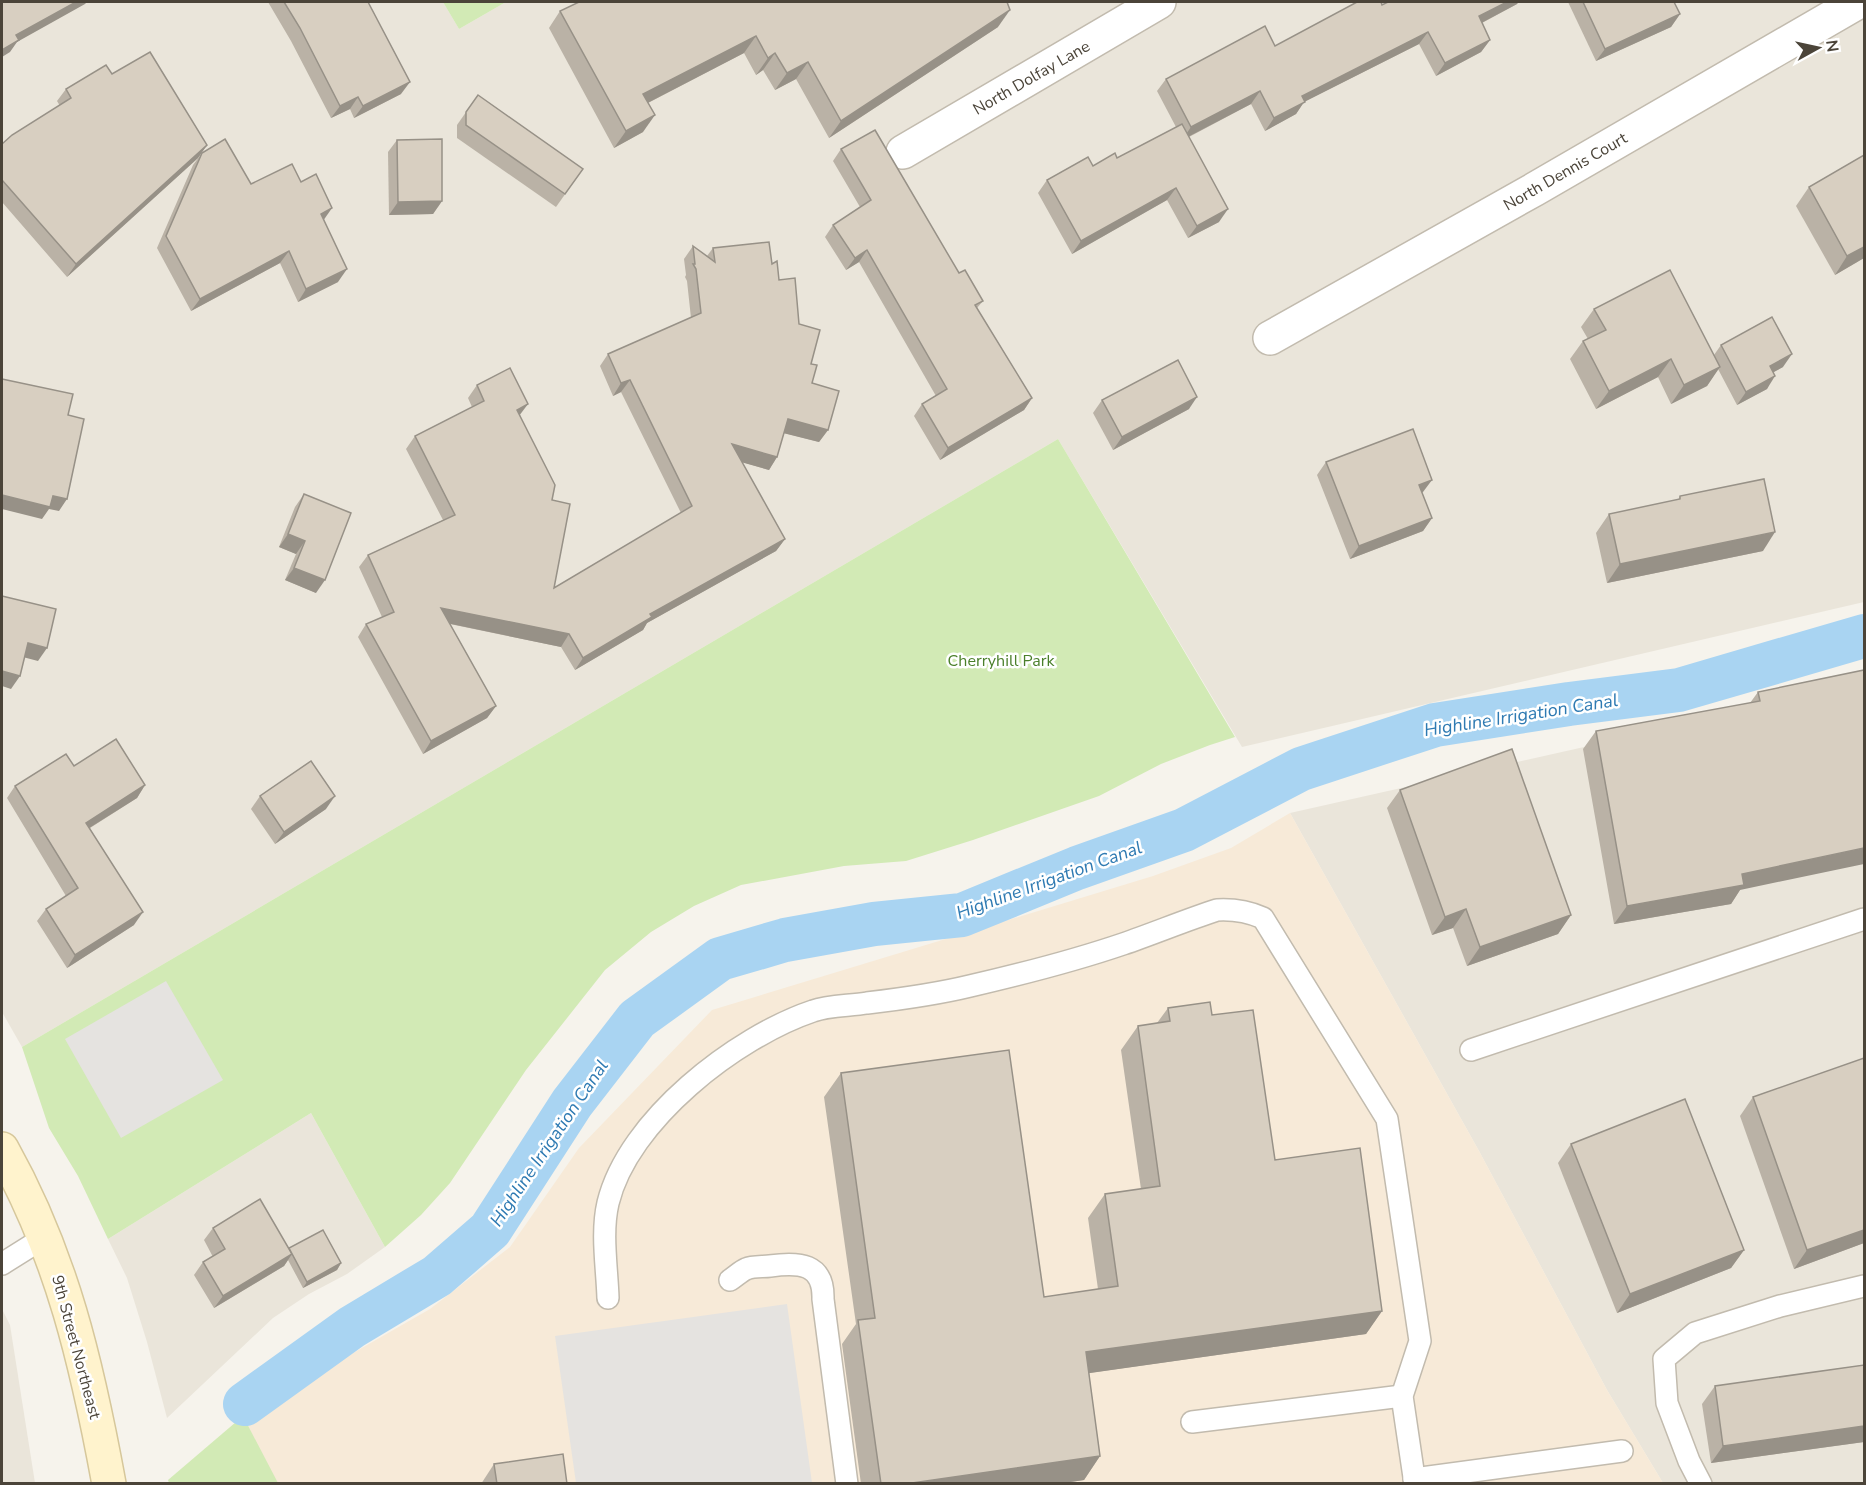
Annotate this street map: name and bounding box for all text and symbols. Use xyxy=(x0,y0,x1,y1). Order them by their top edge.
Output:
north arrow xyxy=(1788,18,1848,78)
street label: North Dolfay Lane xyxy=(969,35,1094,120)
text: N xyxy=(1820,39,1844,54)
street label: North Dennis Court xyxy=(1500,127,1632,216)
park label: Cherryhill Park xyxy=(948,650,1055,672)
water label: Highline Irrigation Canal xyxy=(1422,688,1620,742)
water label: Highline Irrigation Canal xyxy=(953,835,1145,925)
water label: Highline Irrigation Canal xyxy=(484,1055,614,1231)
street label: 9th Street Northeast xyxy=(46,1273,106,1422)

